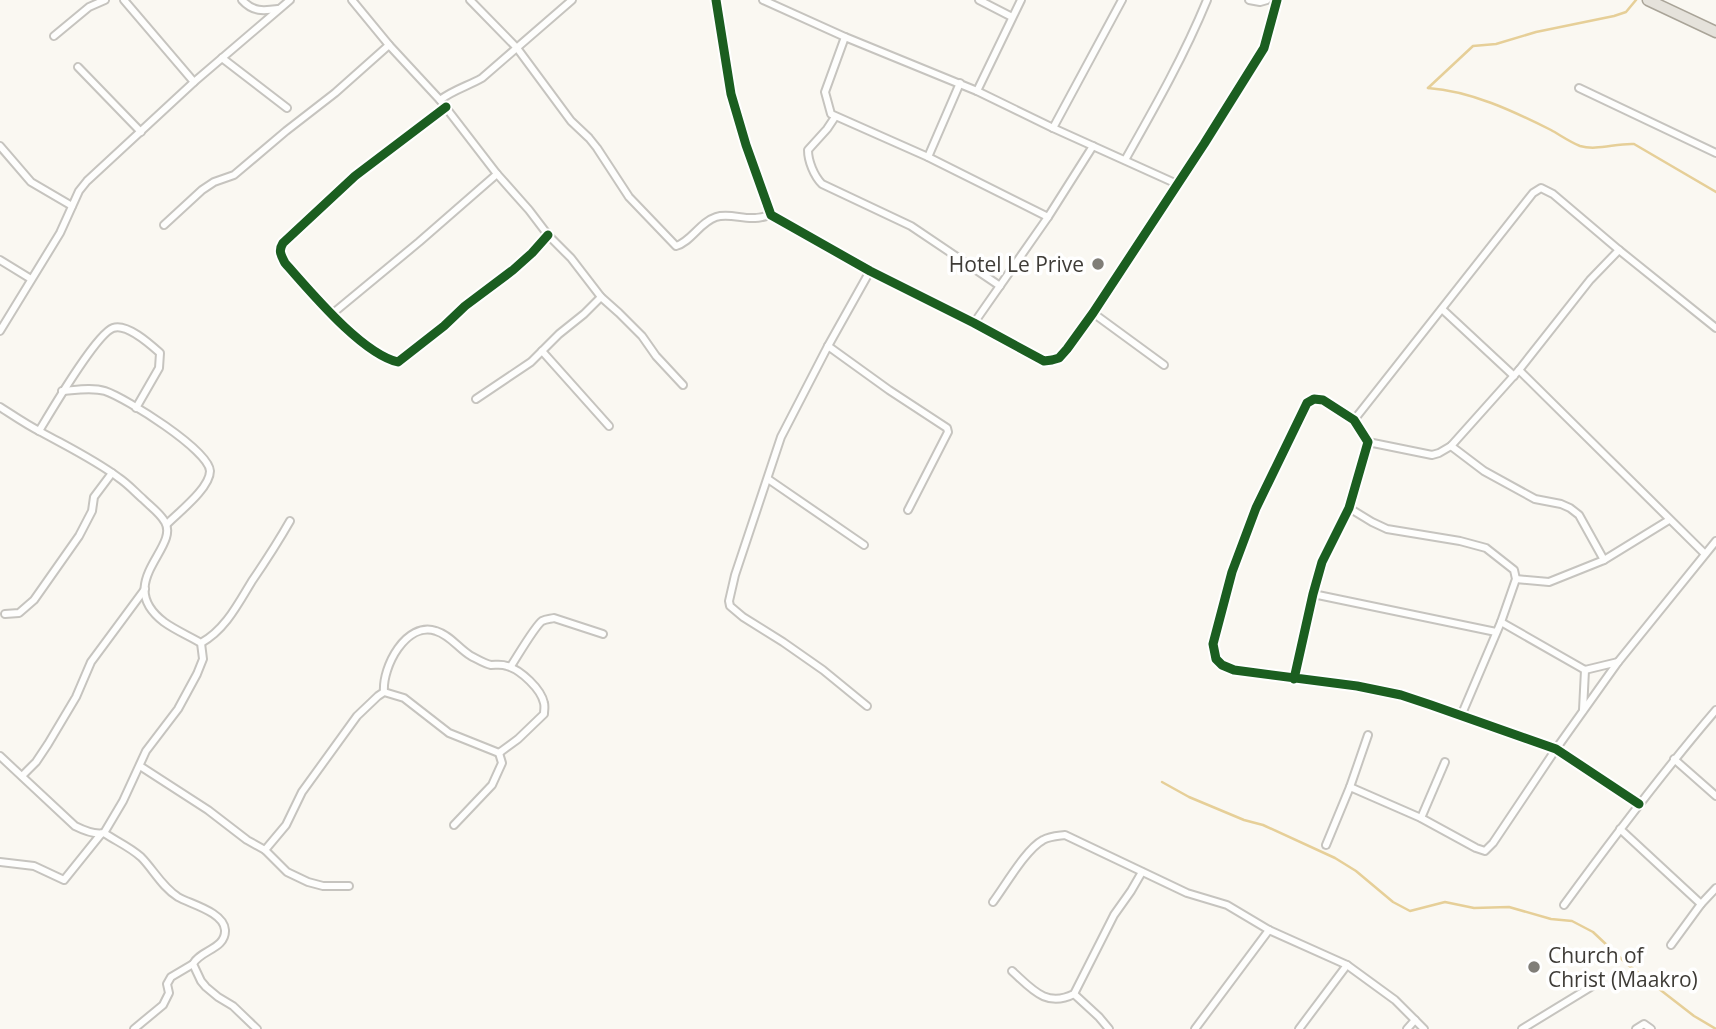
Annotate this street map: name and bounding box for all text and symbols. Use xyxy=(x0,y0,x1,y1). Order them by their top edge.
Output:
place label: Hotel Le Prive xyxy=(949,250,1084,278)
marker: Hotel Le Prive xyxy=(1090,256,1106,272)
place label: Church of Christ (Maakro) xyxy=(1548,941,1698,993)
marker: Church of Christ (Maakro) xyxy=(1526,959,1542,975)

